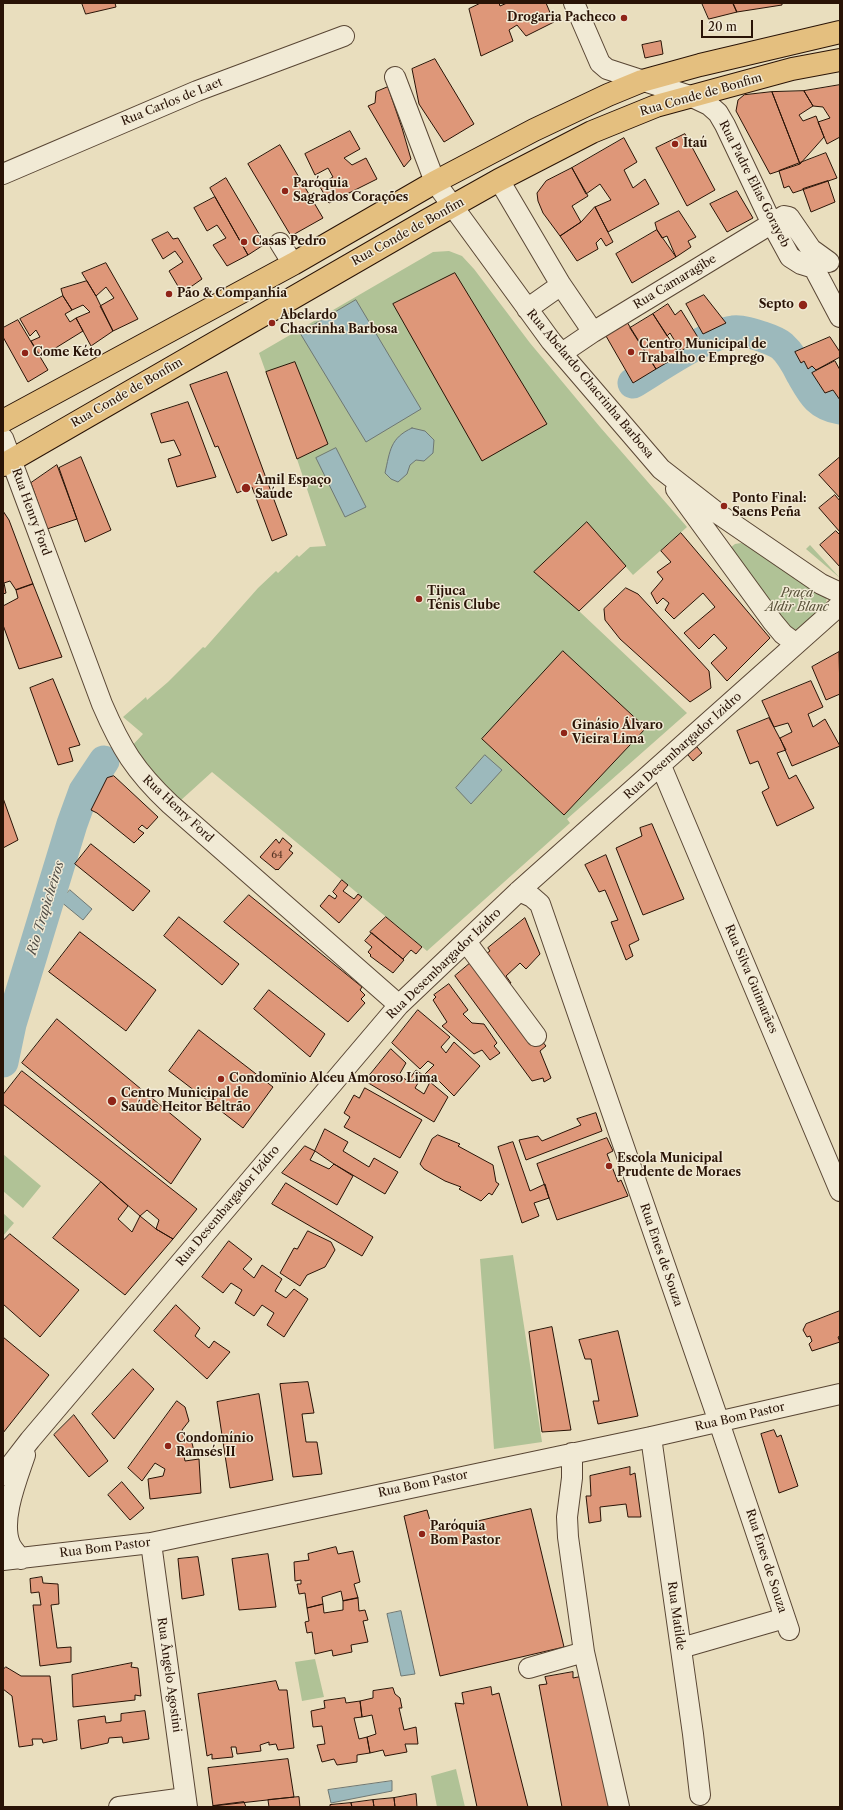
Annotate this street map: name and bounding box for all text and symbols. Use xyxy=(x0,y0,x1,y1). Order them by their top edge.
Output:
place label: Drogaria Pacheco xyxy=(507,11,616,25)
scale bar xyxy=(703,12,755,38)
marker: Drogaria Pacheco xyxy=(619,13,629,23)
text: 20 m xyxy=(708,19,737,34)
street label: Rua Conde de Bonfim xyxy=(638,71,764,119)
street label: Rua Carlos de Laet xyxy=(119,75,225,129)
street label: Rua Padre Elias Gorayeb xyxy=(716,118,792,250)
place label: Itaú xyxy=(683,137,708,151)
marker: Itaú xyxy=(670,139,680,149)
place label: Paróquia Sagrados Corações xyxy=(293,177,408,205)
marker: Paróquia Sagrados Corações xyxy=(280,186,290,196)
street label: Rua Conde de Bonfim xyxy=(349,195,467,269)
place label: Casas Pedro xyxy=(252,235,326,249)
marker: Casas Pedro xyxy=(239,237,249,247)
street label: Rua Camaragibe xyxy=(631,252,719,312)
place label: Pão & Companhia xyxy=(177,287,287,301)
marker: Pão & Companhia xyxy=(164,289,174,299)
place label: Septo xyxy=(759,298,794,312)
marker: Septo xyxy=(797,299,809,311)
street label: Rua Abelardo Chacrinha Barbosa xyxy=(523,307,657,461)
place label: Abelardo Chacrinha Barbosa xyxy=(280,309,398,337)
marker: Abelardo Chacrinha Barbosa xyxy=(267,318,277,328)
place label: Centro Municipal de Trabalho e Emprego xyxy=(639,338,766,366)
place label: Come Kéto xyxy=(33,346,101,360)
marker: Centro Municipal de Trabalho e Emprego xyxy=(626,347,636,357)
marker: Come Kéto xyxy=(20,348,30,358)
street label: Rua Conde de Bonfim xyxy=(69,355,185,431)
street label: Rua Henry Ford xyxy=(9,466,53,558)
place label: Amil Espaço Saúde xyxy=(255,474,331,502)
marker: Amil Espaço Saúde xyxy=(240,482,252,494)
place label: Ponto Final: Saens Peña xyxy=(732,492,807,520)
marker: Ponto Final: Saens Peña xyxy=(719,501,729,511)
place label: Tijuca Tênis Clube xyxy=(427,585,500,613)
park label: Praça Aldir Blanc xyxy=(765,587,829,615)
marker: Tijuca Tênis Clube xyxy=(414,594,424,604)
street label: Rua Desembargador Izidro xyxy=(621,689,745,803)
place label: Ginásio Álvaro Vieira Lima xyxy=(572,719,663,747)
marker: Ginásio Álvaro Vieira Lima xyxy=(559,728,569,738)
street label: Rua Henry Ford xyxy=(140,772,216,846)
house number: 64 xyxy=(271,849,283,861)
water label: Rio Trapicheiros xyxy=(24,859,68,957)
street label: Rua Desembargador Izidro xyxy=(384,906,504,1022)
street label: Rua Silva Guimarães xyxy=(721,922,781,1036)
place label: Condomïnio Alceu Amoroso Lima xyxy=(229,1072,438,1086)
marker: Condomïnio Alceu Amoroso Lima xyxy=(216,1074,226,1084)
place label: Centro Municipal de Saúde Heitor Beltrão xyxy=(121,1087,251,1115)
marker: Centro Municipal de Saúde Heitor Beltrão xyxy=(106,1095,118,1107)
street label: Rua Desembargador Izidro xyxy=(173,1143,283,1269)
place label: Escola Municipal Prudente de Moraes xyxy=(617,1152,741,1180)
marker: Escola Municipal Prudente de Moraes xyxy=(604,1161,614,1171)
street label: Rua Enes de Souza xyxy=(637,1201,685,1309)
street label: Rua Bom Pastor xyxy=(694,1400,786,1434)
place label: Condomínio Ramsés II xyxy=(176,1432,254,1460)
marker: Condomínio Ramsés II xyxy=(163,1441,173,1451)
street label: Rua Bom Pastor xyxy=(377,1467,469,1501)
street label: Rua Enes de Souza xyxy=(742,1507,790,1615)
place label: Paróquia Bom Pastor xyxy=(430,1520,500,1548)
marker: Paróquia Bom Pastor xyxy=(417,1529,427,1539)
street label: Rua Bom Pastor xyxy=(59,1535,151,1561)
street label: Rua Matilde xyxy=(664,1581,688,1651)
street label: Rua Ângelo Agostini xyxy=(154,1617,184,1733)

